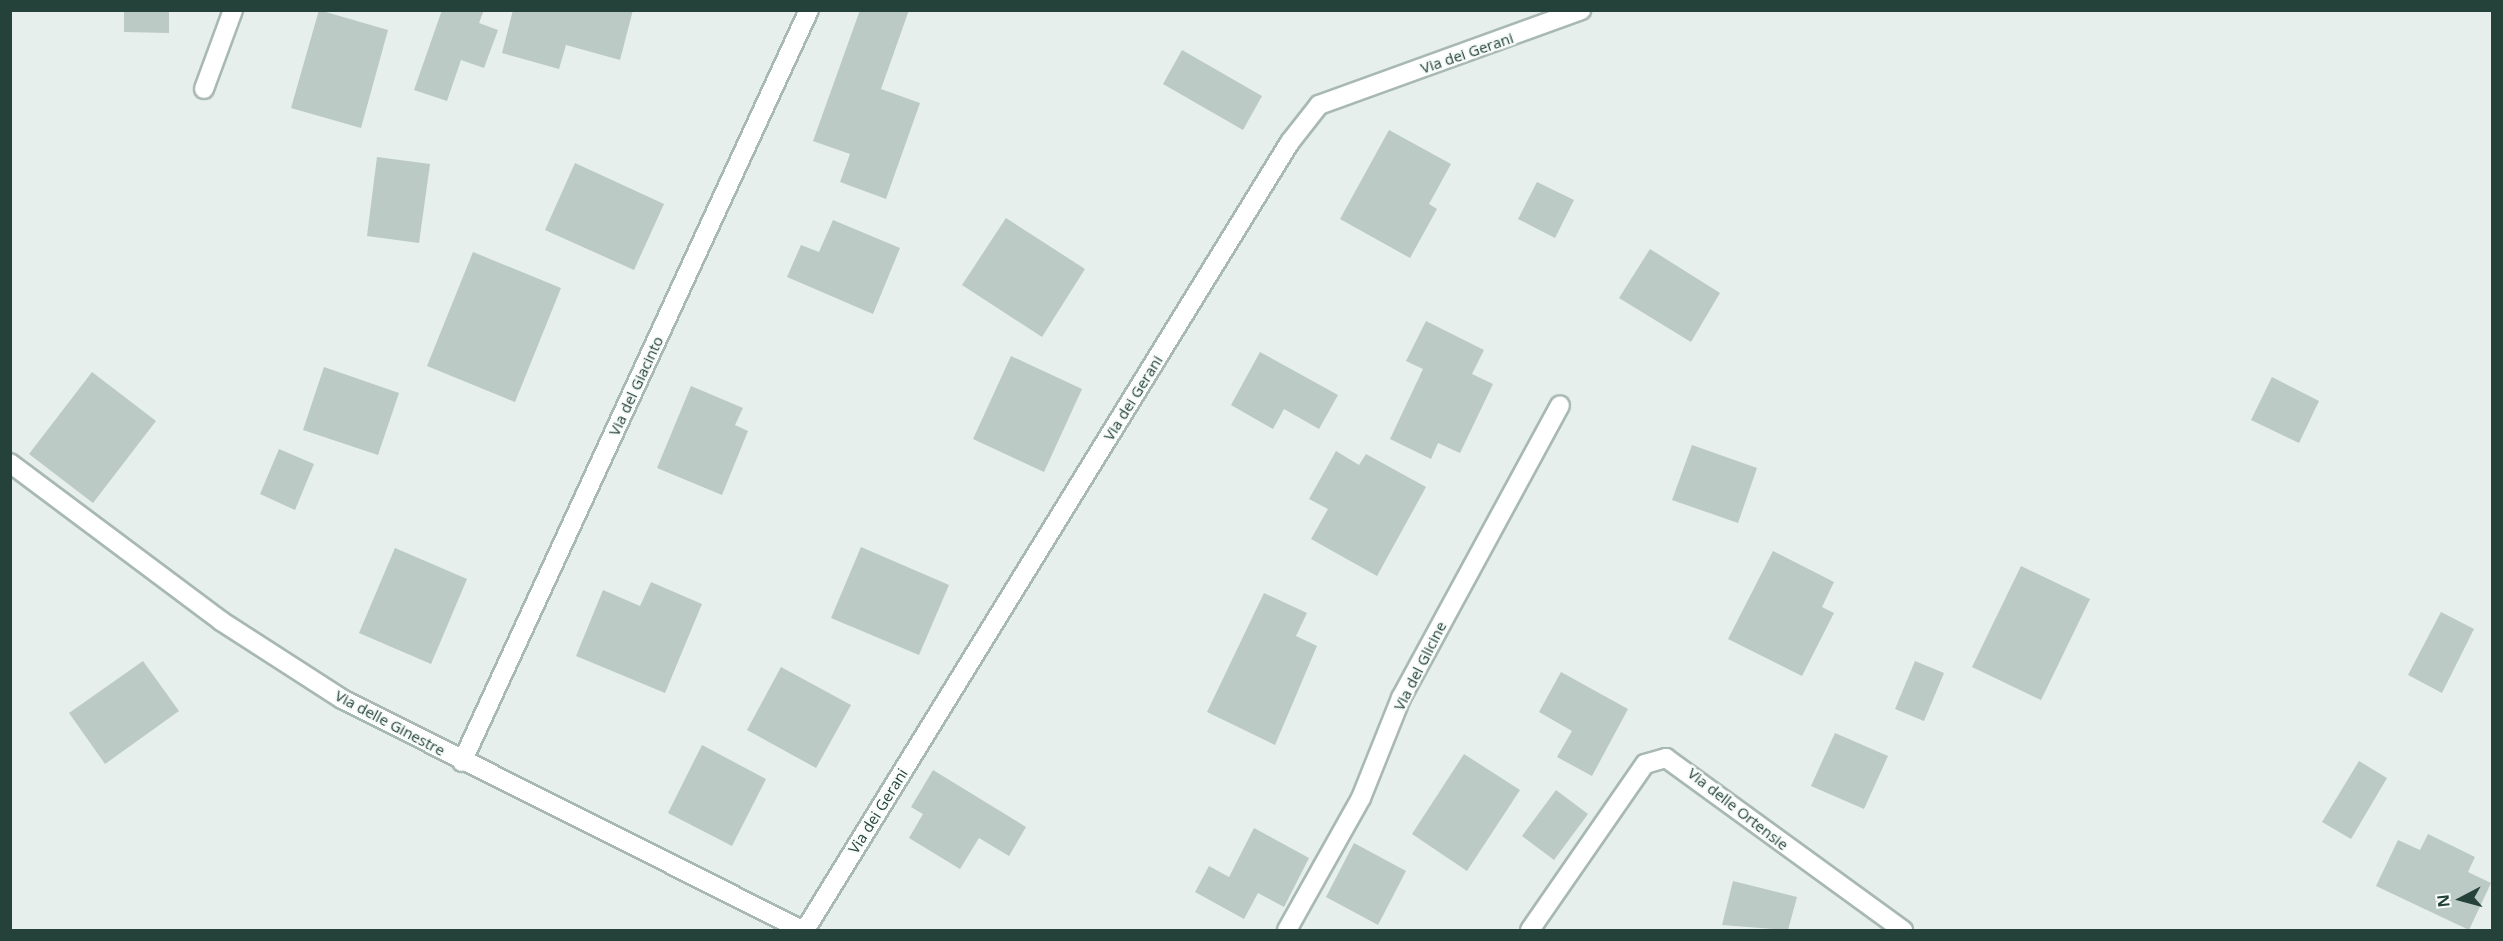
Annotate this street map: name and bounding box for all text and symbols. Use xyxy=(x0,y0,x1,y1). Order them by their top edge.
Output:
street label: Via dei Gerani xyxy=(1418,29,1516,77)
street label: Via del Giacinto xyxy=(605,333,667,439)
street label: Via dei Gerani xyxy=(1100,352,1166,444)
street label: Via del Glicine xyxy=(1390,619,1450,713)
street label: Via delle Ginestre xyxy=(332,686,448,760)
street label: Via delle Ortensie xyxy=(1684,764,1792,854)
street label: Via dei Gerani xyxy=(845,765,911,857)
north arrow xyxy=(2431,869,2491,929)
text: N xyxy=(2431,893,2455,909)

